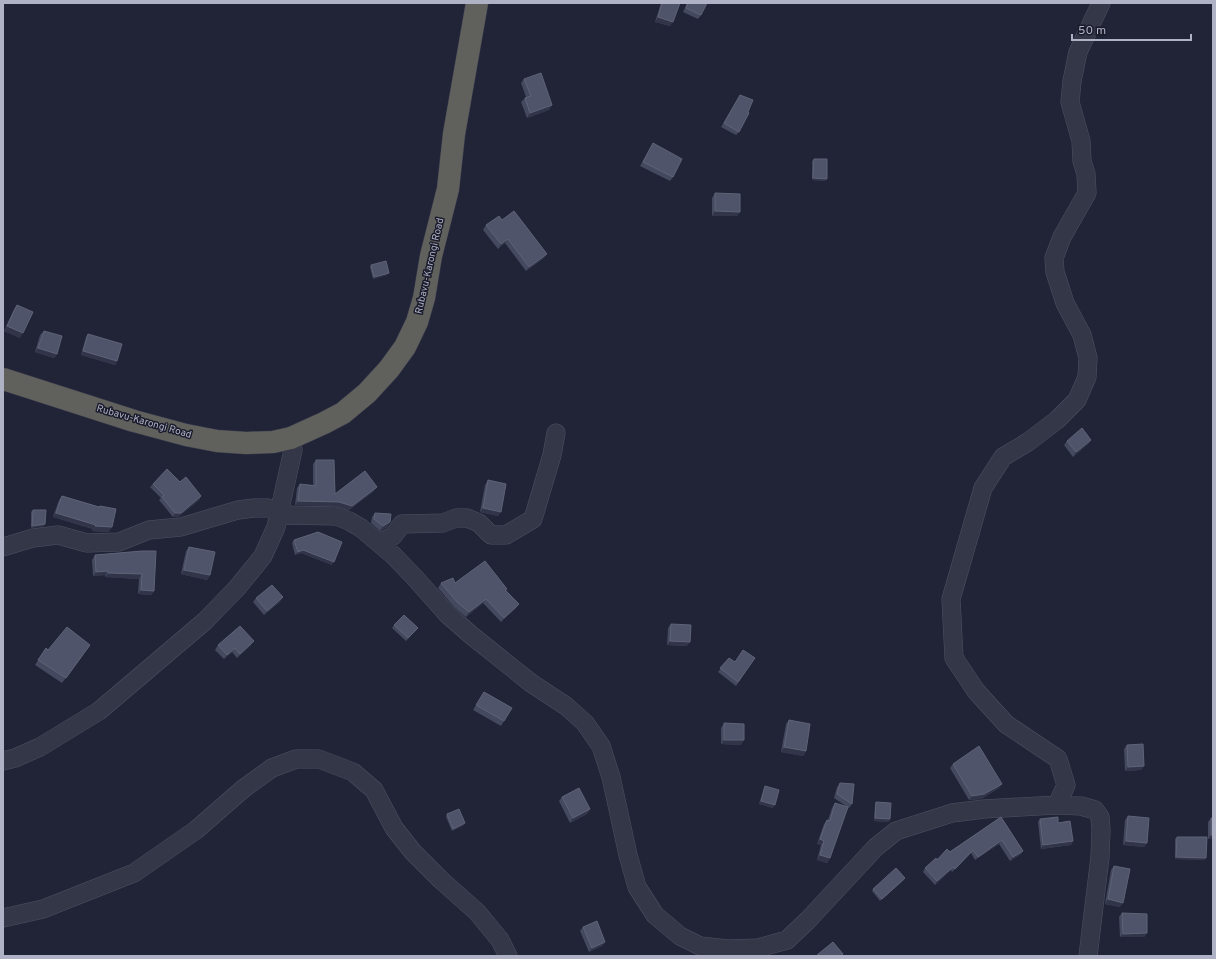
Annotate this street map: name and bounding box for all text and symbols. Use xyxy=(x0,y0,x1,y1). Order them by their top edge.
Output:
scale bar xyxy=(1072,16,1191,42)
text: 50 m xyxy=(1078,23,1106,39)
street label: Rubavu-Karongi Road xyxy=(413,217,447,315)
street label: Rubavu-Karongi Road xyxy=(95,402,193,442)

